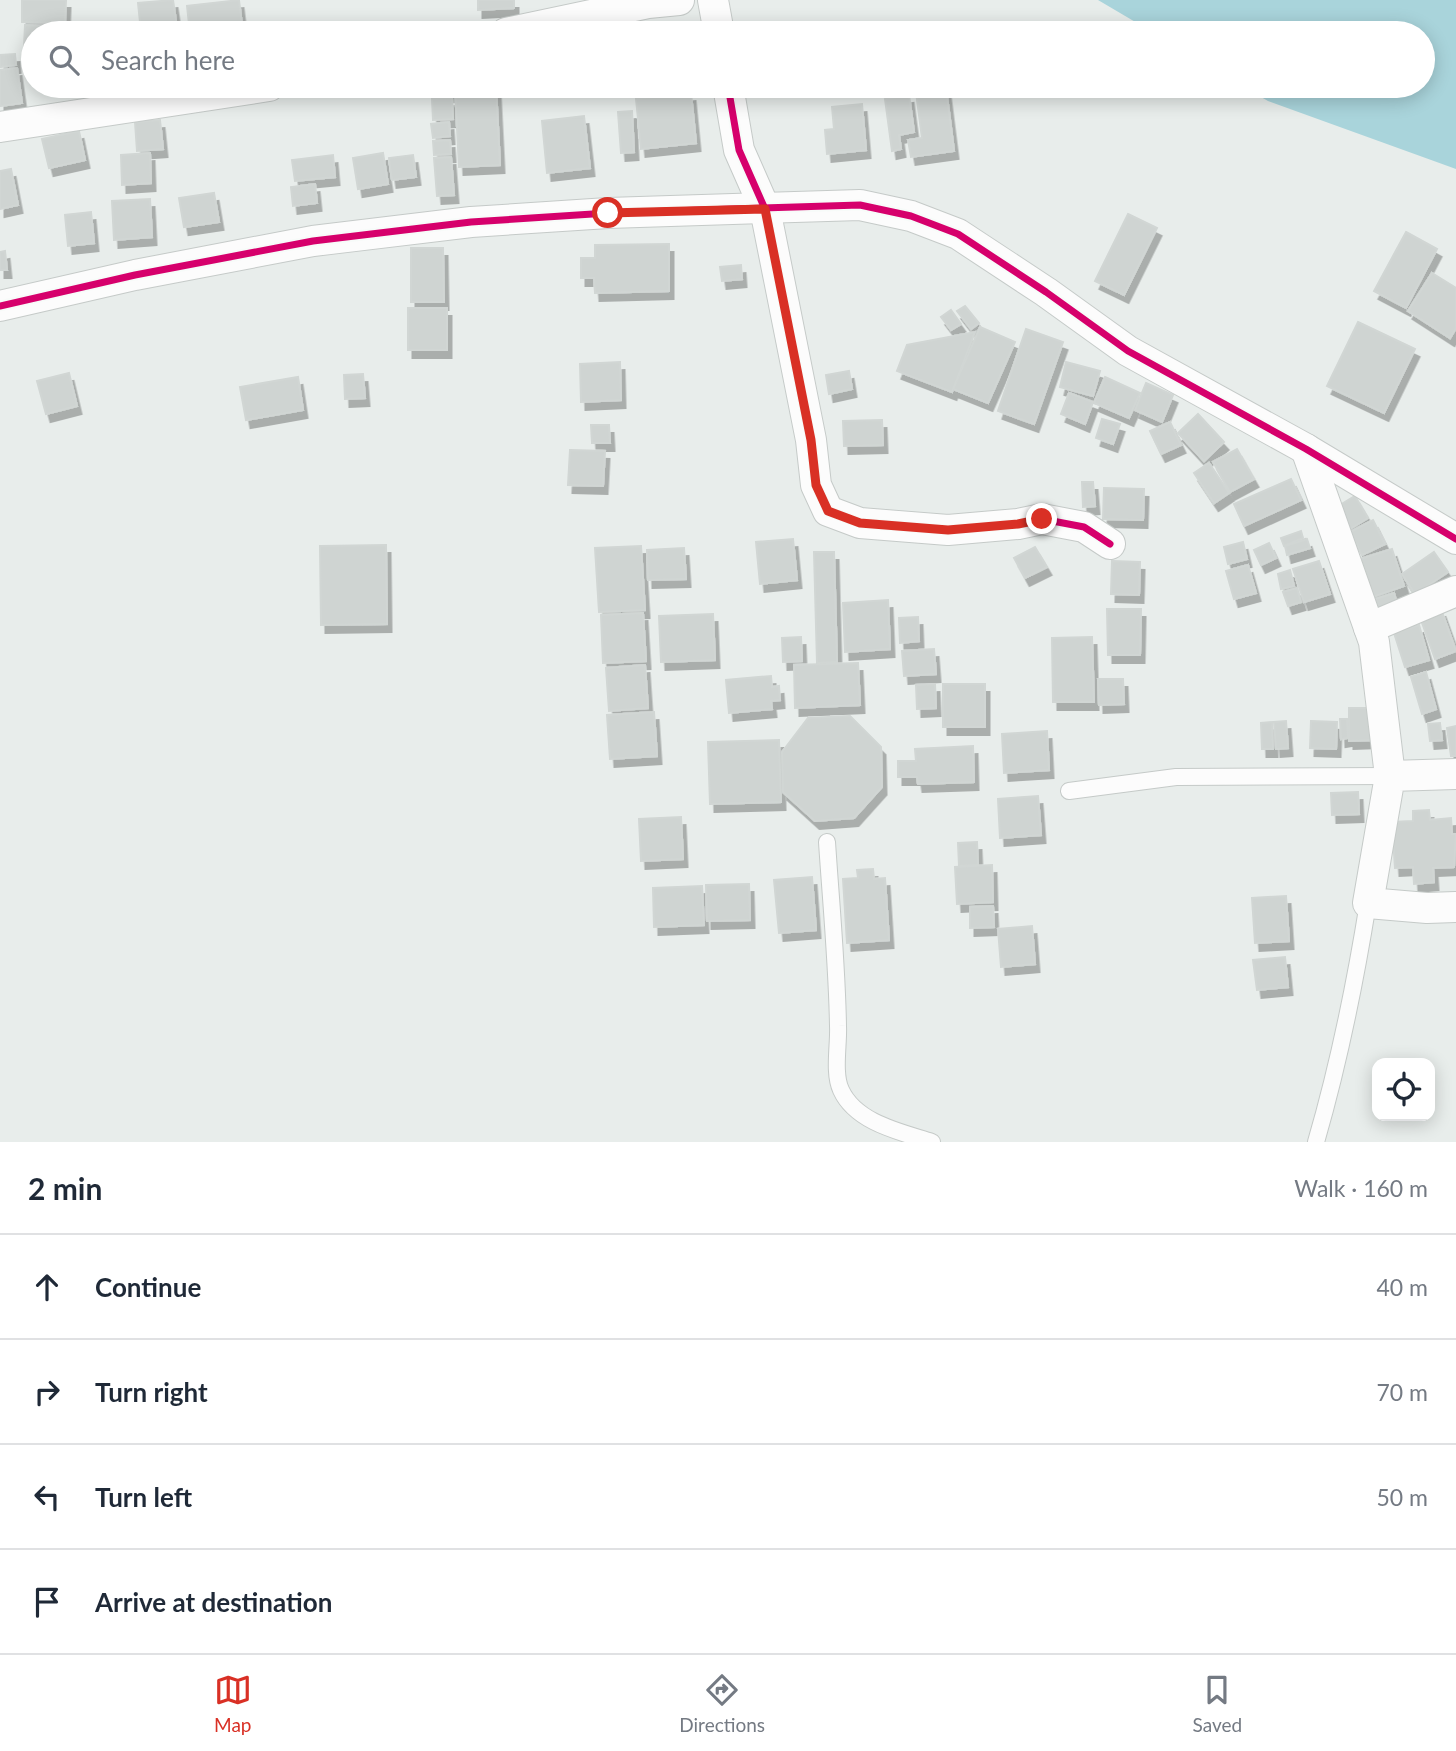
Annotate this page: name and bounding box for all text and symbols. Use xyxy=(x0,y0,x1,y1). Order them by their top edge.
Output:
search box xyxy=(21,21,1435,98)
icon: search xyxy=(45,41,83,79)
text: Search here xyxy=(101,44,235,76)
route start xyxy=(592,197,623,228)
route end xyxy=(1026,503,1057,534)
map controls xyxy=(1372,1058,1435,1121)
button: locate xyxy=(1372,1058,1435,1121)
text: 2 min xyxy=(28,1170,102,1206)
text: Walk · 160 m xyxy=(1294,1174,1428,1202)
icon: ahead xyxy=(28,1268,66,1306)
text: Continue xyxy=(95,1271,201,1303)
text: 40 m xyxy=(1377,1273,1428,1301)
icon: right xyxy=(28,1373,66,1411)
text: Turn right xyxy=(95,1376,208,1408)
text: 70 m xyxy=(1377,1378,1428,1406)
icon: left xyxy=(28,1478,66,1516)
text: Turn left xyxy=(95,1481,192,1513)
text: 50 m xyxy=(1377,1483,1428,1511)
icon: arrive xyxy=(28,1583,66,1621)
text: Arrive at destination xyxy=(95,1586,332,1618)
tab: Map xyxy=(214,1671,252,1736)
tab: Directions xyxy=(679,1671,765,1736)
tab: Saved xyxy=(1193,1671,1242,1736)

